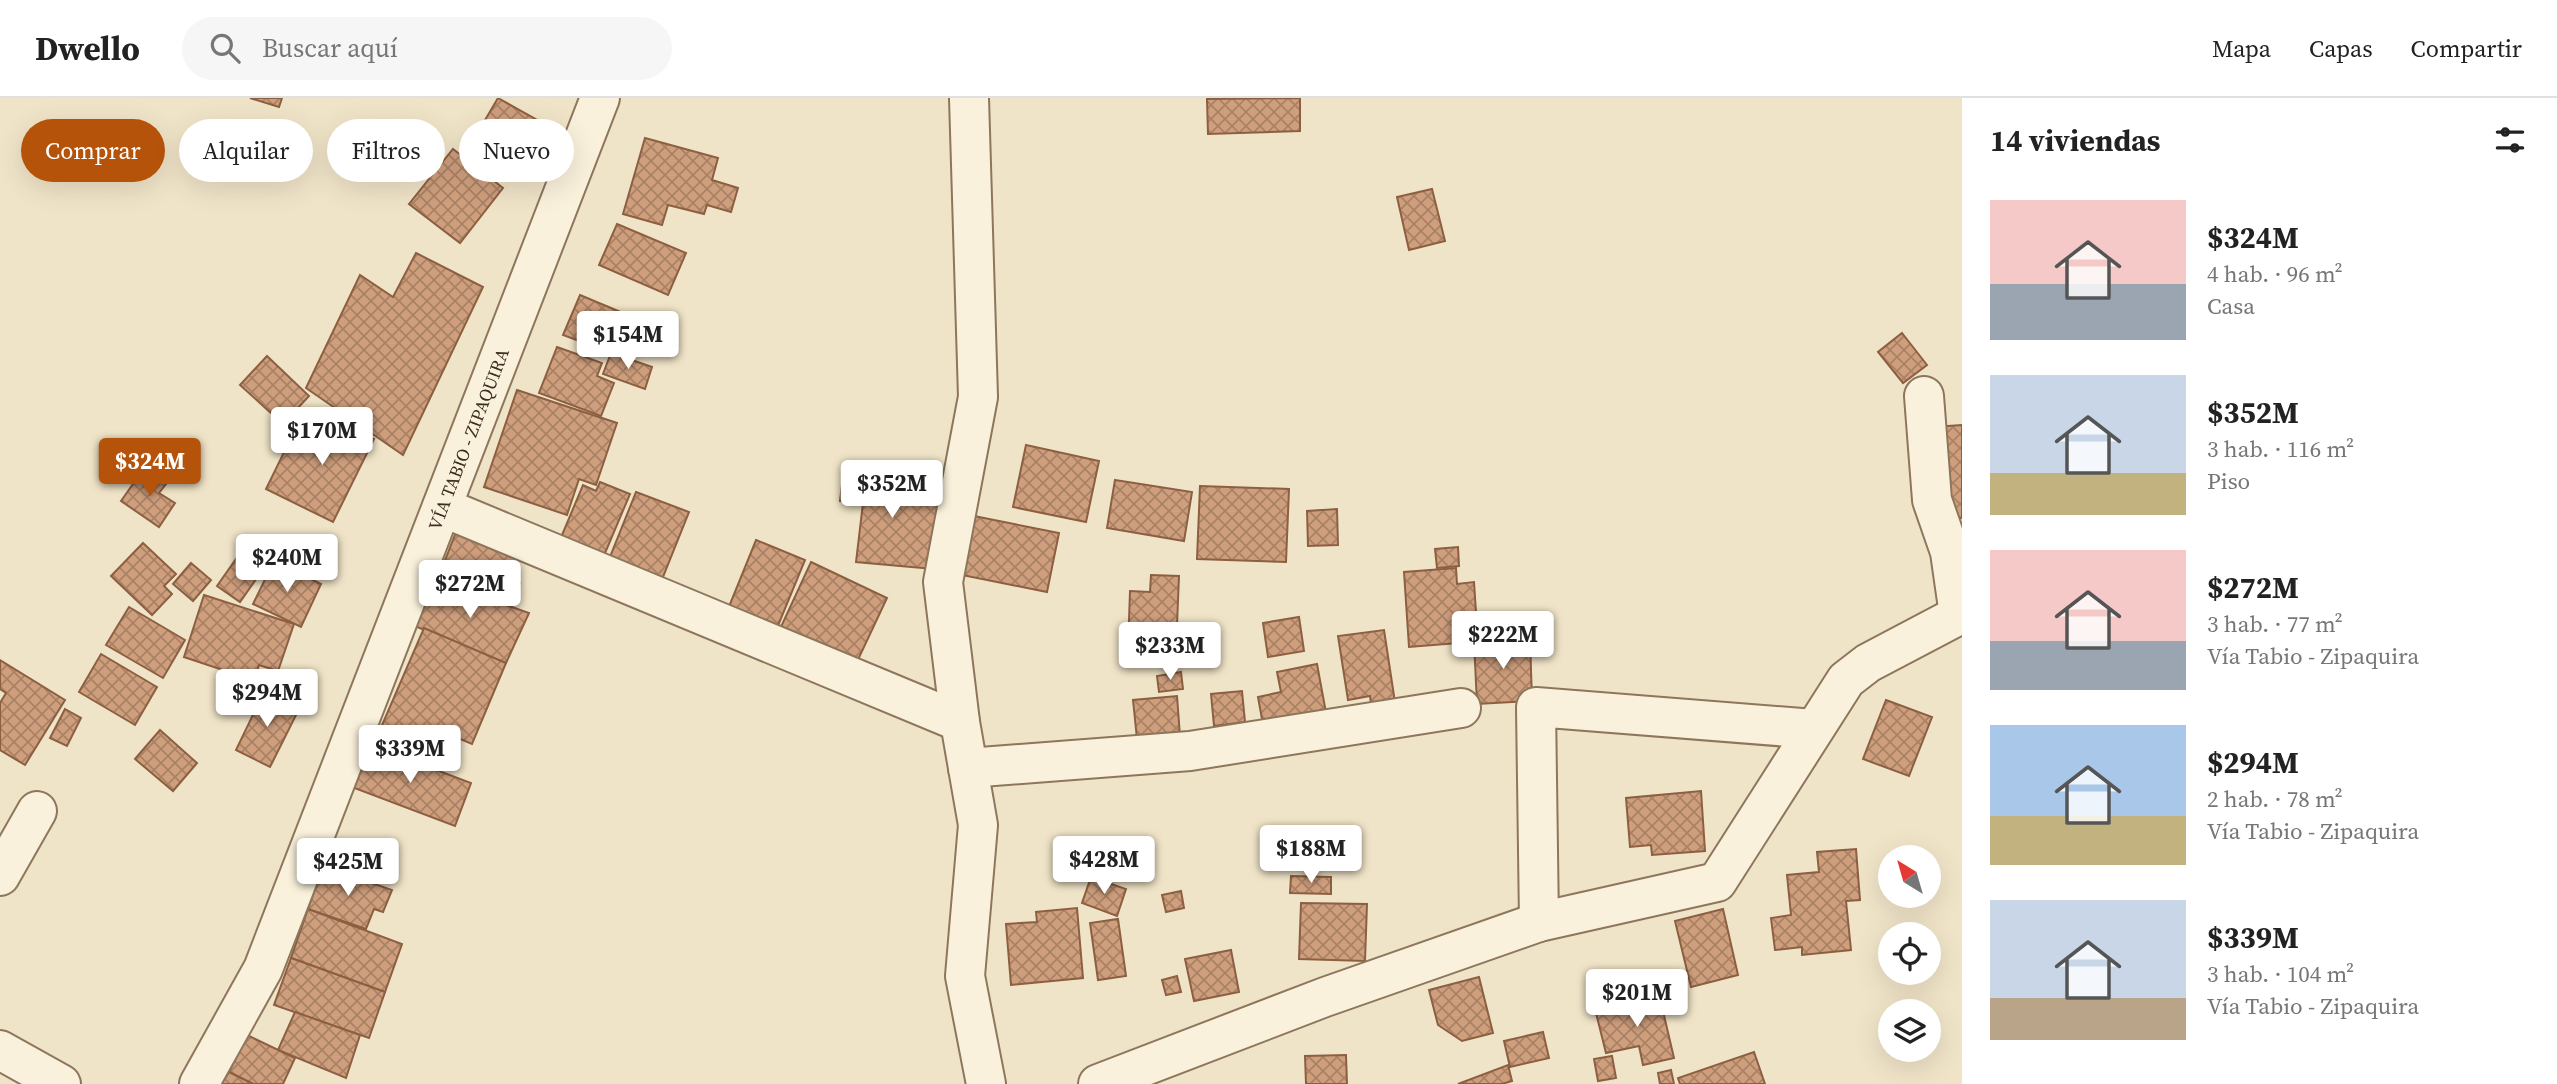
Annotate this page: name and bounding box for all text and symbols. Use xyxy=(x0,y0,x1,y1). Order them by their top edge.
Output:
search box xyxy=(182,17,672,80)
text: Dwello xyxy=(35,26,140,71)
icon: search xyxy=(206,29,244,67)
text: Buscar aquí xyxy=(262,30,398,66)
text: Mapa xyxy=(2212,32,2271,65)
text: Capas xyxy=(2309,32,2373,65)
text: Compartir xyxy=(2411,32,2522,65)
chip: Comprar xyxy=(21,119,165,182)
chip: Alquilar xyxy=(179,119,313,182)
chip: Filtros xyxy=(327,119,445,182)
chip: Nuevo xyxy=(459,119,574,182)
text: 14 viviendas xyxy=(1990,120,2161,161)
icon: filters xyxy=(2491,121,2529,159)
text: $324M xyxy=(2207,217,2299,258)
icon: home xyxy=(2046,228,2130,312)
text: 4 hab. · 96 m² xyxy=(2207,258,2343,290)
text: Casa xyxy=(2207,290,2255,322)
pin: $154M xyxy=(579,312,677,371)
text: $154M xyxy=(593,318,663,350)
street label: VÍA TABIO - ZIPAQUIRA xyxy=(422,344,515,533)
text: $352M xyxy=(2207,392,2299,433)
icon: home xyxy=(2046,403,2130,487)
pin: $170M xyxy=(273,408,371,467)
text: $170M xyxy=(287,414,357,446)
text: 3 hab. · 116 m² xyxy=(2207,433,2354,465)
pin: $324M xyxy=(101,438,199,498)
text: $324M xyxy=(115,445,185,477)
pin: $352M xyxy=(843,460,941,520)
text: Piso xyxy=(2207,465,2250,497)
text: $352M xyxy=(857,467,927,499)
pin: $240M xyxy=(238,534,336,594)
text: $240M xyxy=(252,541,322,573)
pin: $272M xyxy=(421,560,519,620)
text: $272M xyxy=(435,567,505,599)
text: $272M xyxy=(2207,567,2299,608)
icon: home xyxy=(2046,578,2130,662)
text: 3 hab. · 77 m² xyxy=(2207,608,2343,640)
pin: $222M xyxy=(1454,612,1552,671)
text: $222M xyxy=(1468,618,1538,650)
pin: $233M xyxy=(1121,622,1219,682)
text: $233M xyxy=(1135,629,1205,661)
text: Vía Tabio - Zipaquira xyxy=(2207,640,2419,672)
pin: $294M xyxy=(218,670,316,729)
text: $294M xyxy=(232,676,302,708)
pin: $339M xyxy=(361,726,459,785)
text: $339M xyxy=(375,732,445,764)
text: $294M xyxy=(2207,742,2299,783)
icon: home xyxy=(2046,753,2130,837)
text: 2 hab. · 78 m² xyxy=(2207,783,2343,815)
text: Vía Tabio - Zipaquira xyxy=(2207,815,2419,847)
pin: $188M xyxy=(1262,826,1360,885)
text: $188M xyxy=(1276,832,1346,864)
pin: $428M xyxy=(1055,836,1153,896)
pin: $425M xyxy=(299,838,397,898)
text: $428M xyxy=(1069,843,1139,875)
text: $425M xyxy=(313,845,383,877)
north arrow xyxy=(1878,845,1941,908)
map controls xyxy=(1878,845,1941,1062)
text: $339M xyxy=(2207,917,2299,958)
button: locate xyxy=(1878,922,1941,985)
icon: home xyxy=(2046,928,2130,1012)
text: 3 hab. · 104 m² xyxy=(2207,958,2354,990)
pin: $201M xyxy=(1588,970,1686,1029)
text: $201M xyxy=(1602,976,1672,1008)
text: Vía Tabio - Zipaquira xyxy=(2207,990,2419,1022)
button: layers xyxy=(1878,999,1941,1062)

